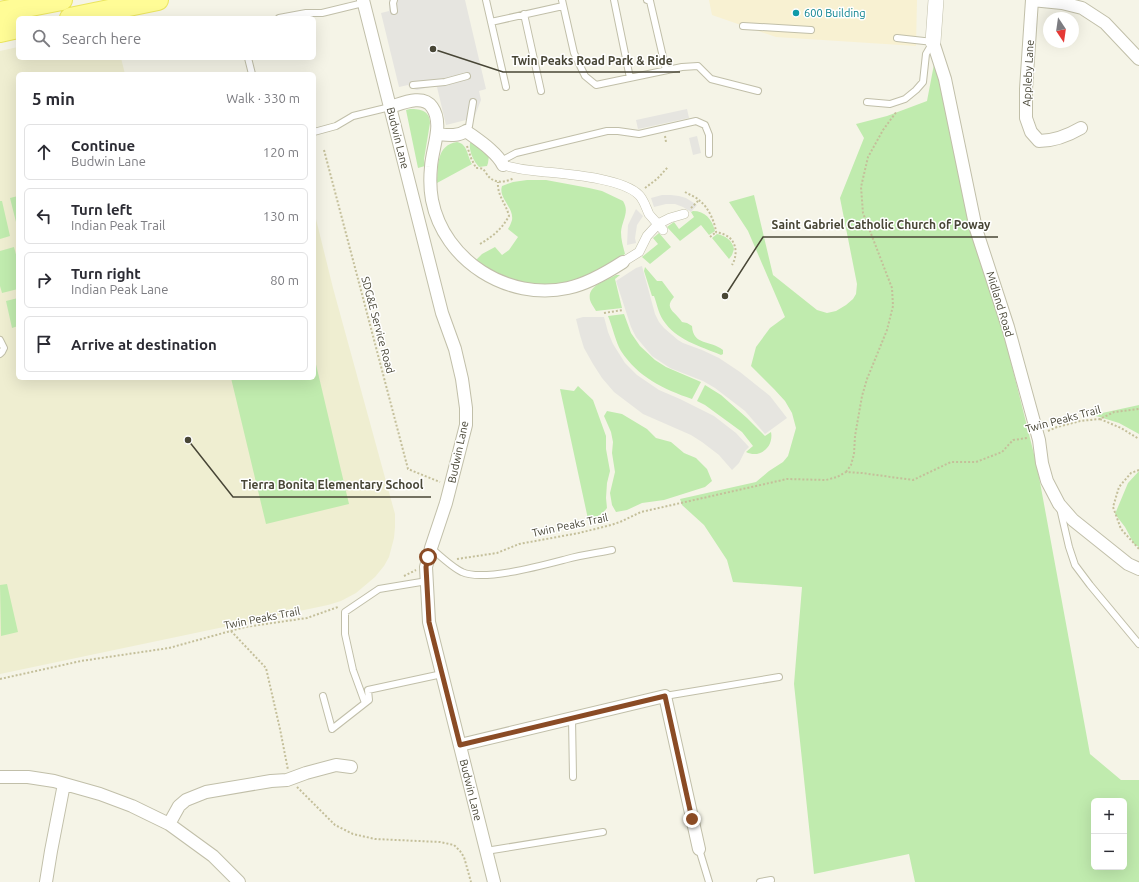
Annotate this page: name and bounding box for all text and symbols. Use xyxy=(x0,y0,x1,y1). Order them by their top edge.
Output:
place label: 600 Building xyxy=(804,7,866,19)
marker: 600 Building xyxy=(791,8,801,18)
north arrow xyxy=(1043,12,1079,48)
search box xyxy=(16,16,316,60)
icon: search xyxy=(30,27,52,49)
text: Search here xyxy=(62,30,141,47)
street label: Appleby Lane xyxy=(1020,39,1036,107)
callout: Twin Peaks Road Park & Ride xyxy=(503,48,680,72)
text: Twin Peaks Road Park & Ride xyxy=(511,54,673,67)
text: 5 min xyxy=(32,89,75,108)
text: Walk · 330 m xyxy=(226,91,300,105)
street label: Budwin Lane xyxy=(385,106,411,170)
text: Continue xyxy=(71,137,135,154)
icon: ahead xyxy=(33,141,55,163)
text: 120 m xyxy=(263,145,299,159)
text: Budwin Lane xyxy=(71,154,146,168)
text: Turn left xyxy=(71,201,132,218)
icon: left xyxy=(33,205,55,227)
text: 130 m xyxy=(263,209,299,223)
callout: Saint Gabriel Catholic Church of Poway xyxy=(763,213,998,237)
text: Indian Peak Trail xyxy=(71,218,165,232)
text: Saint Gabriel Catholic Church of Poway xyxy=(772,218,991,231)
text: Turn right xyxy=(71,265,141,282)
icon: right xyxy=(33,269,55,291)
street label: Midland Road xyxy=(984,270,1016,338)
text: 80 m xyxy=(270,273,299,287)
street label: SDG&E Service Road xyxy=(359,275,397,375)
text: Indian Peak Lane xyxy=(71,282,168,296)
icon: arrive xyxy=(33,333,55,355)
text: Arrive at destination xyxy=(71,336,217,353)
street label: Twin Peaks Trail xyxy=(1024,403,1102,435)
street label: Budwin Lane xyxy=(446,420,470,484)
callout: Tierra Bonita Elementary School xyxy=(233,473,431,497)
text: Tierra Bonita Elementary School xyxy=(241,478,424,491)
street label: Twin Peaks Trail xyxy=(531,511,609,539)
route start xyxy=(419,548,437,566)
street label: Twin Peaks Trail xyxy=(223,605,301,631)
street label: Budwin Lane xyxy=(458,758,484,822)
map controls xyxy=(1091,798,1127,870)
button: + xyxy=(1091,798,1127,834)
route end xyxy=(683,810,701,828)
button: − xyxy=(1091,834,1127,870)

